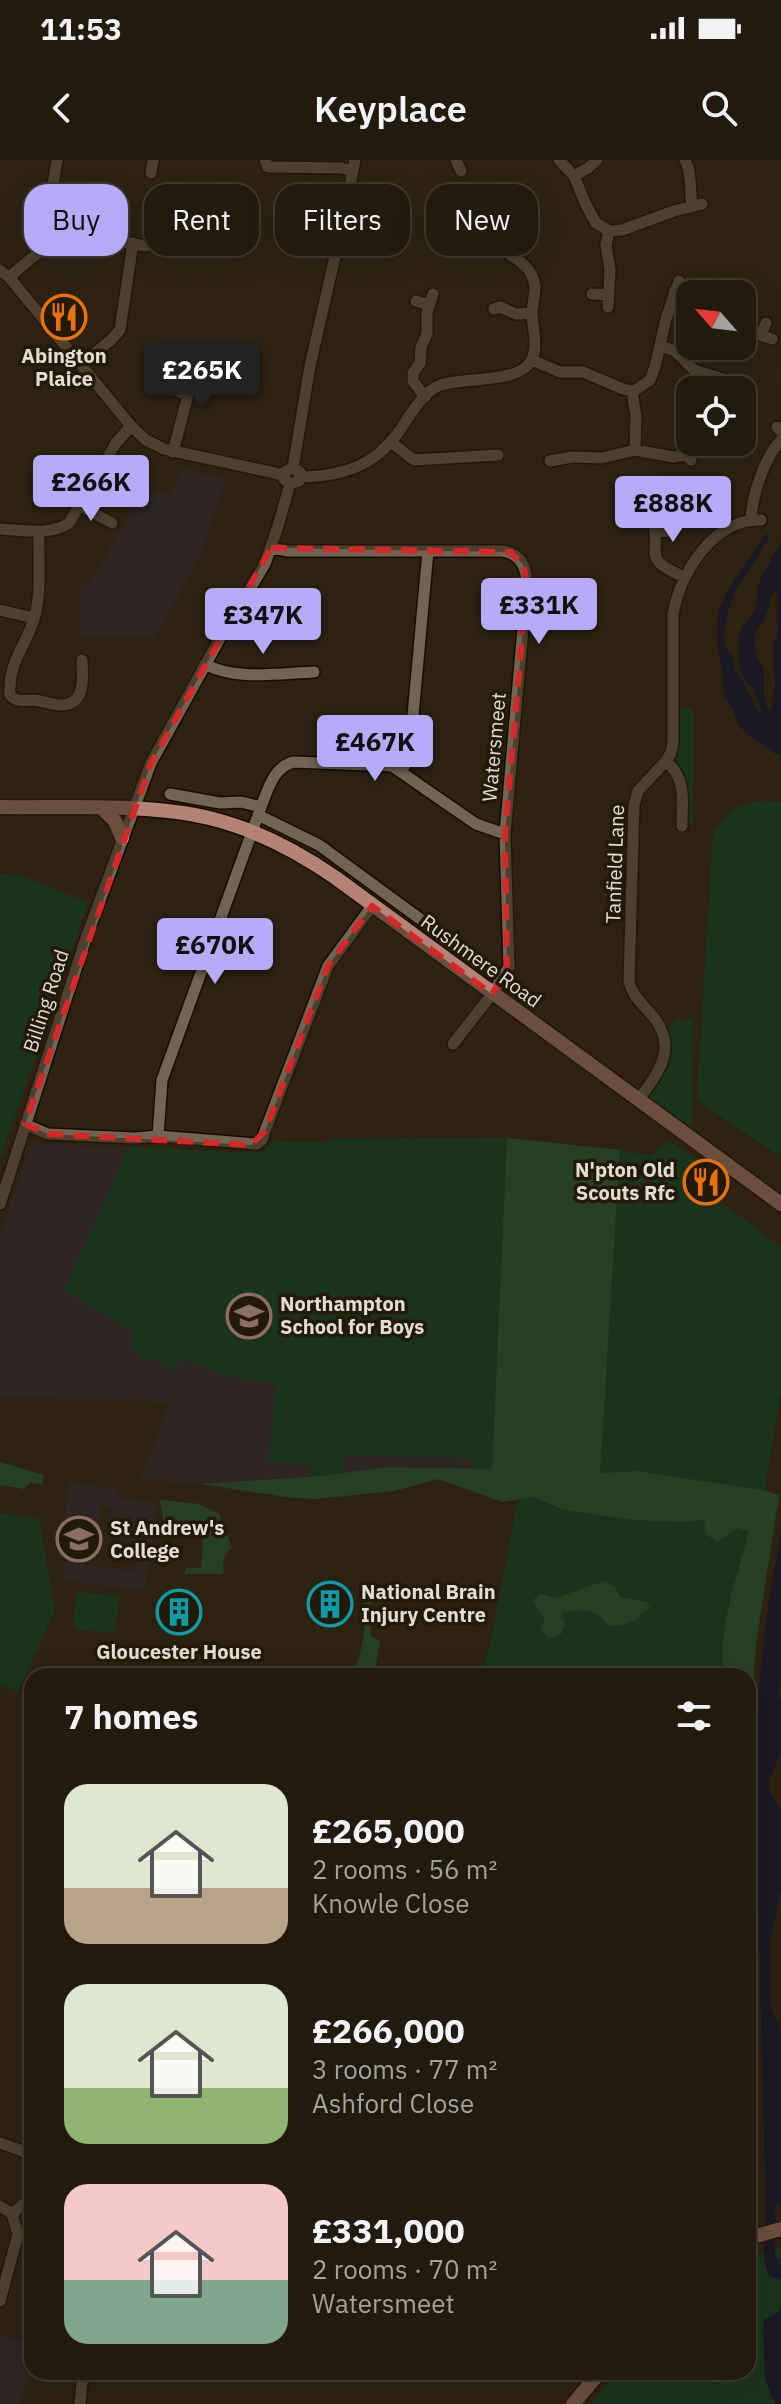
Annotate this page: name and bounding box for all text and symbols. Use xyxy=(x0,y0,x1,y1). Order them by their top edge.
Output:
text: 11:53 xyxy=(40,9,122,48)
text: Keyplace xyxy=(314,85,467,132)
icon: back xyxy=(40,86,84,130)
icon: search xyxy=(697,86,741,130)
chip: Buy xyxy=(24,184,128,256)
chip: Rent xyxy=(144,184,259,256)
chip: Filters xyxy=(275,184,410,256)
chip: New xyxy=(426,184,538,256)
north arrow xyxy=(676,280,756,360)
map controls xyxy=(676,280,756,456)
restaurant icon: Abington Plaice xyxy=(40,293,88,341)
place label: Abington Plaice xyxy=(21,342,107,392)
pin: £265K xyxy=(146,343,258,411)
text: £265K xyxy=(162,352,242,386)
button: locate xyxy=(676,376,756,456)
pin: £266K xyxy=(35,455,147,523)
text: £266K xyxy=(51,464,131,498)
pin: £888K xyxy=(617,476,729,544)
text: £888K xyxy=(633,485,713,519)
pin: £331K xyxy=(483,578,595,646)
text: £331K xyxy=(499,587,579,621)
pin: £347K xyxy=(207,588,319,656)
text: £347K xyxy=(223,597,303,631)
street label: Watersmeet xyxy=(475,691,512,803)
pin: £467K xyxy=(319,715,431,783)
text: £467K xyxy=(335,724,415,758)
street label: Tanfield Lane xyxy=(599,804,630,924)
street label: Rushmere Road xyxy=(416,908,547,1013)
pin: £670K xyxy=(159,918,271,986)
text: £670K xyxy=(175,927,255,961)
street label: Billing Road xyxy=(16,946,75,1056)
place label: N'pton Old Scouts Rfc xyxy=(575,1156,675,1206)
restaurant icon: N'pton Old Scouts Rfc xyxy=(682,1158,730,1206)
place label: Northampton School for Boys xyxy=(280,1290,424,1340)
school or university icon: Northampton School for Boys xyxy=(225,1292,273,1340)
place label: St Andrew's College xyxy=(110,1514,224,1564)
school or university icon: St Andrew's College xyxy=(55,1515,103,1563)
place label: National Brain Injury Centre xyxy=(361,1578,496,1628)
building icon: National Brain Injury Centre xyxy=(306,1580,354,1628)
building icon: Gloucester House xyxy=(155,1588,203,1636)
place label: Gloucester House xyxy=(96,1638,262,1665)
text: 7 homes xyxy=(64,1694,199,1738)
icon: filters xyxy=(672,1694,716,1738)
text: £265,000 xyxy=(312,1808,465,1852)
icon: home xyxy=(128,1816,224,1912)
text: 2 rooms · 56 m² xyxy=(312,1852,497,1886)
text: Knowle Close xyxy=(312,1886,470,1920)
text: £266,000 xyxy=(312,2008,465,2052)
icon: home xyxy=(128,2016,224,2112)
text: 3 rooms · 77 m² xyxy=(312,2052,497,2086)
text: Ashford Close xyxy=(312,2086,474,2120)
text: £331,000 xyxy=(312,2208,465,2252)
icon: home xyxy=(128,2216,224,2312)
text: 2 rooms · 70 m² xyxy=(312,2252,497,2286)
text: Watersmeet xyxy=(312,2286,455,2320)

